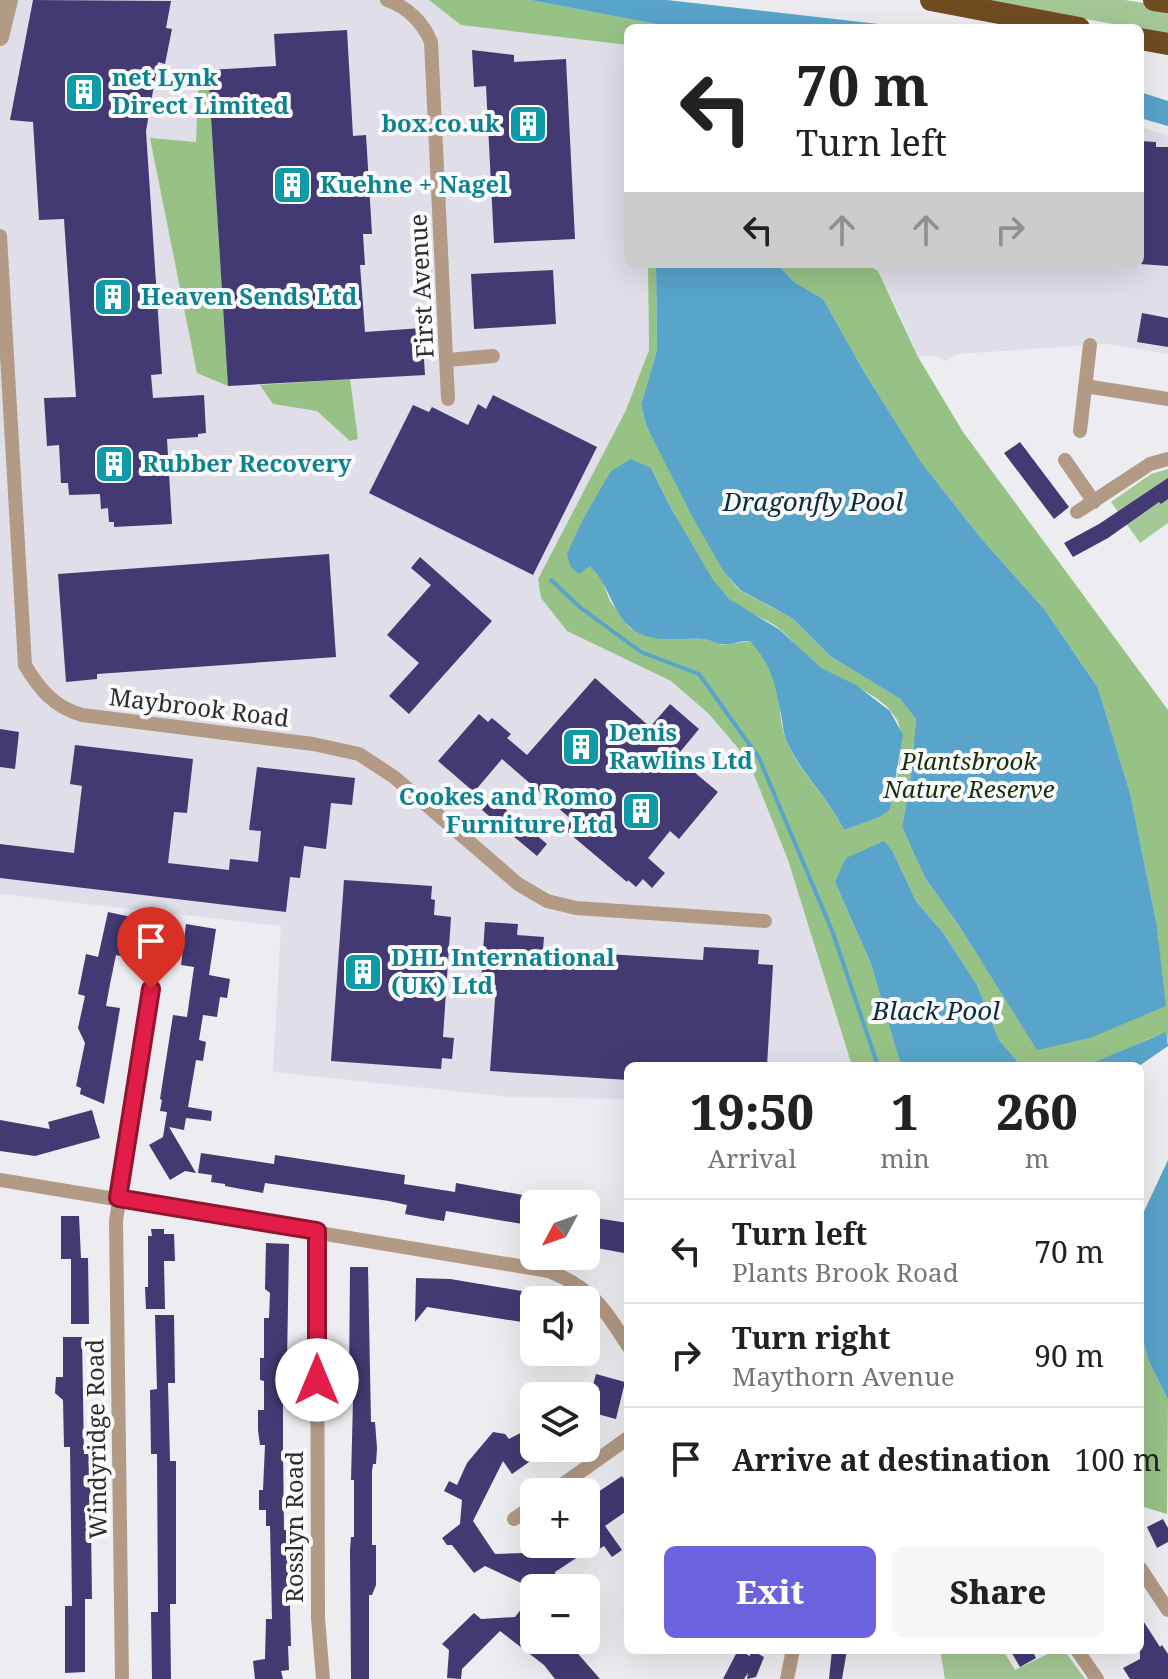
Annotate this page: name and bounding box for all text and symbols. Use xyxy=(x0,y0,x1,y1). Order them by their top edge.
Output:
text: 70 m xyxy=(796,46,929,122)
icon: left xyxy=(664,56,768,160)
place label: net Lynk Direct Limited xyxy=(112,60,289,121)
building icon: net Lynk Direct Limited xyxy=(63,71,105,113)
building icon: box.co.uk xyxy=(507,103,549,145)
place label: box.co.uk xyxy=(381,106,501,139)
text: Turn left xyxy=(796,118,947,167)
building icon: Kuehne + Nagel xyxy=(271,164,313,206)
place label: Kuehne + Nagel xyxy=(320,167,508,200)
icon: left xyxy=(736,208,780,252)
icon: ahead xyxy=(820,208,864,252)
icon: ahead xyxy=(904,208,948,252)
icon: right xyxy=(988,208,1032,252)
street label: First Avenue xyxy=(400,213,441,359)
building icon: Heaven Sends Ltd xyxy=(92,276,134,318)
place label: Heaven Sends Ltd xyxy=(141,279,358,312)
building icon: Rubber Recovery xyxy=(93,443,135,485)
place label: Rubber Recovery xyxy=(142,446,352,479)
water label: Dragonfly Pool xyxy=(722,483,903,519)
street label: Maybrook Road xyxy=(107,679,291,734)
place label: Denis Rawlins Ltd xyxy=(609,715,753,776)
building icon: Denis Rawlins Ltd xyxy=(560,726,602,768)
park label: Plantsbrook Nature Reserve xyxy=(883,744,1055,805)
place label: Cookes and Romo Furniture Ltd xyxy=(399,779,613,840)
building icon: Cookes and Romo Furniture Ltd xyxy=(620,790,662,832)
pin xyxy=(117,907,185,989)
icon: arrive xyxy=(129,919,173,963)
place label: DHL International (UK) Ltd xyxy=(391,940,615,1001)
building icon: DHL International (UK) Ltd xyxy=(342,951,384,993)
water label: Black Pool xyxy=(871,992,1000,1028)
text: 19:50 xyxy=(690,1079,814,1144)
text: 1 xyxy=(891,1079,919,1144)
text: 260 xyxy=(996,1079,1078,1144)
text: Arrival xyxy=(708,1140,797,1176)
text: min xyxy=(880,1140,930,1176)
text: m xyxy=(1025,1140,1049,1176)
north arrow xyxy=(520,1190,600,1270)
map controls xyxy=(520,1190,600,1654)
text: Turn left xyxy=(732,1213,867,1254)
icon: left xyxy=(664,1229,708,1273)
text: 70 m xyxy=(1034,1231,1104,1272)
text: Plants Brook Road xyxy=(732,1254,959,1290)
button: sound xyxy=(520,1286,600,1366)
text: Turn right xyxy=(732,1317,890,1358)
icon: right xyxy=(664,1333,708,1377)
text: 90 m xyxy=(1034,1335,1104,1376)
street label: Windyridge Road xyxy=(77,1338,114,1539)
position arrow xyxy=(275,1338,359,1422)
text: Maythorn Avenue xyxy=(732,1358,955,1394)
button: layers xyxy=(520,1382,600,1462)
icon: arrive xyxy=(664,1437,708,1481)
text: Arrive at destination xyxy=(732,1439,1051,1480)
text: 100 m xyxy=(1075,1439,1161,1480)
street label: Rosslyn Road xyxy=(277,1451,310,1603)
button: + xyxy=(520,1478,600,1558)
button: Exit xyxy=(664,1546,876,1638)
button: Share xyxy=(892,1546,1104,1638)
button: − xyxy=(520,1574,600,1654)

